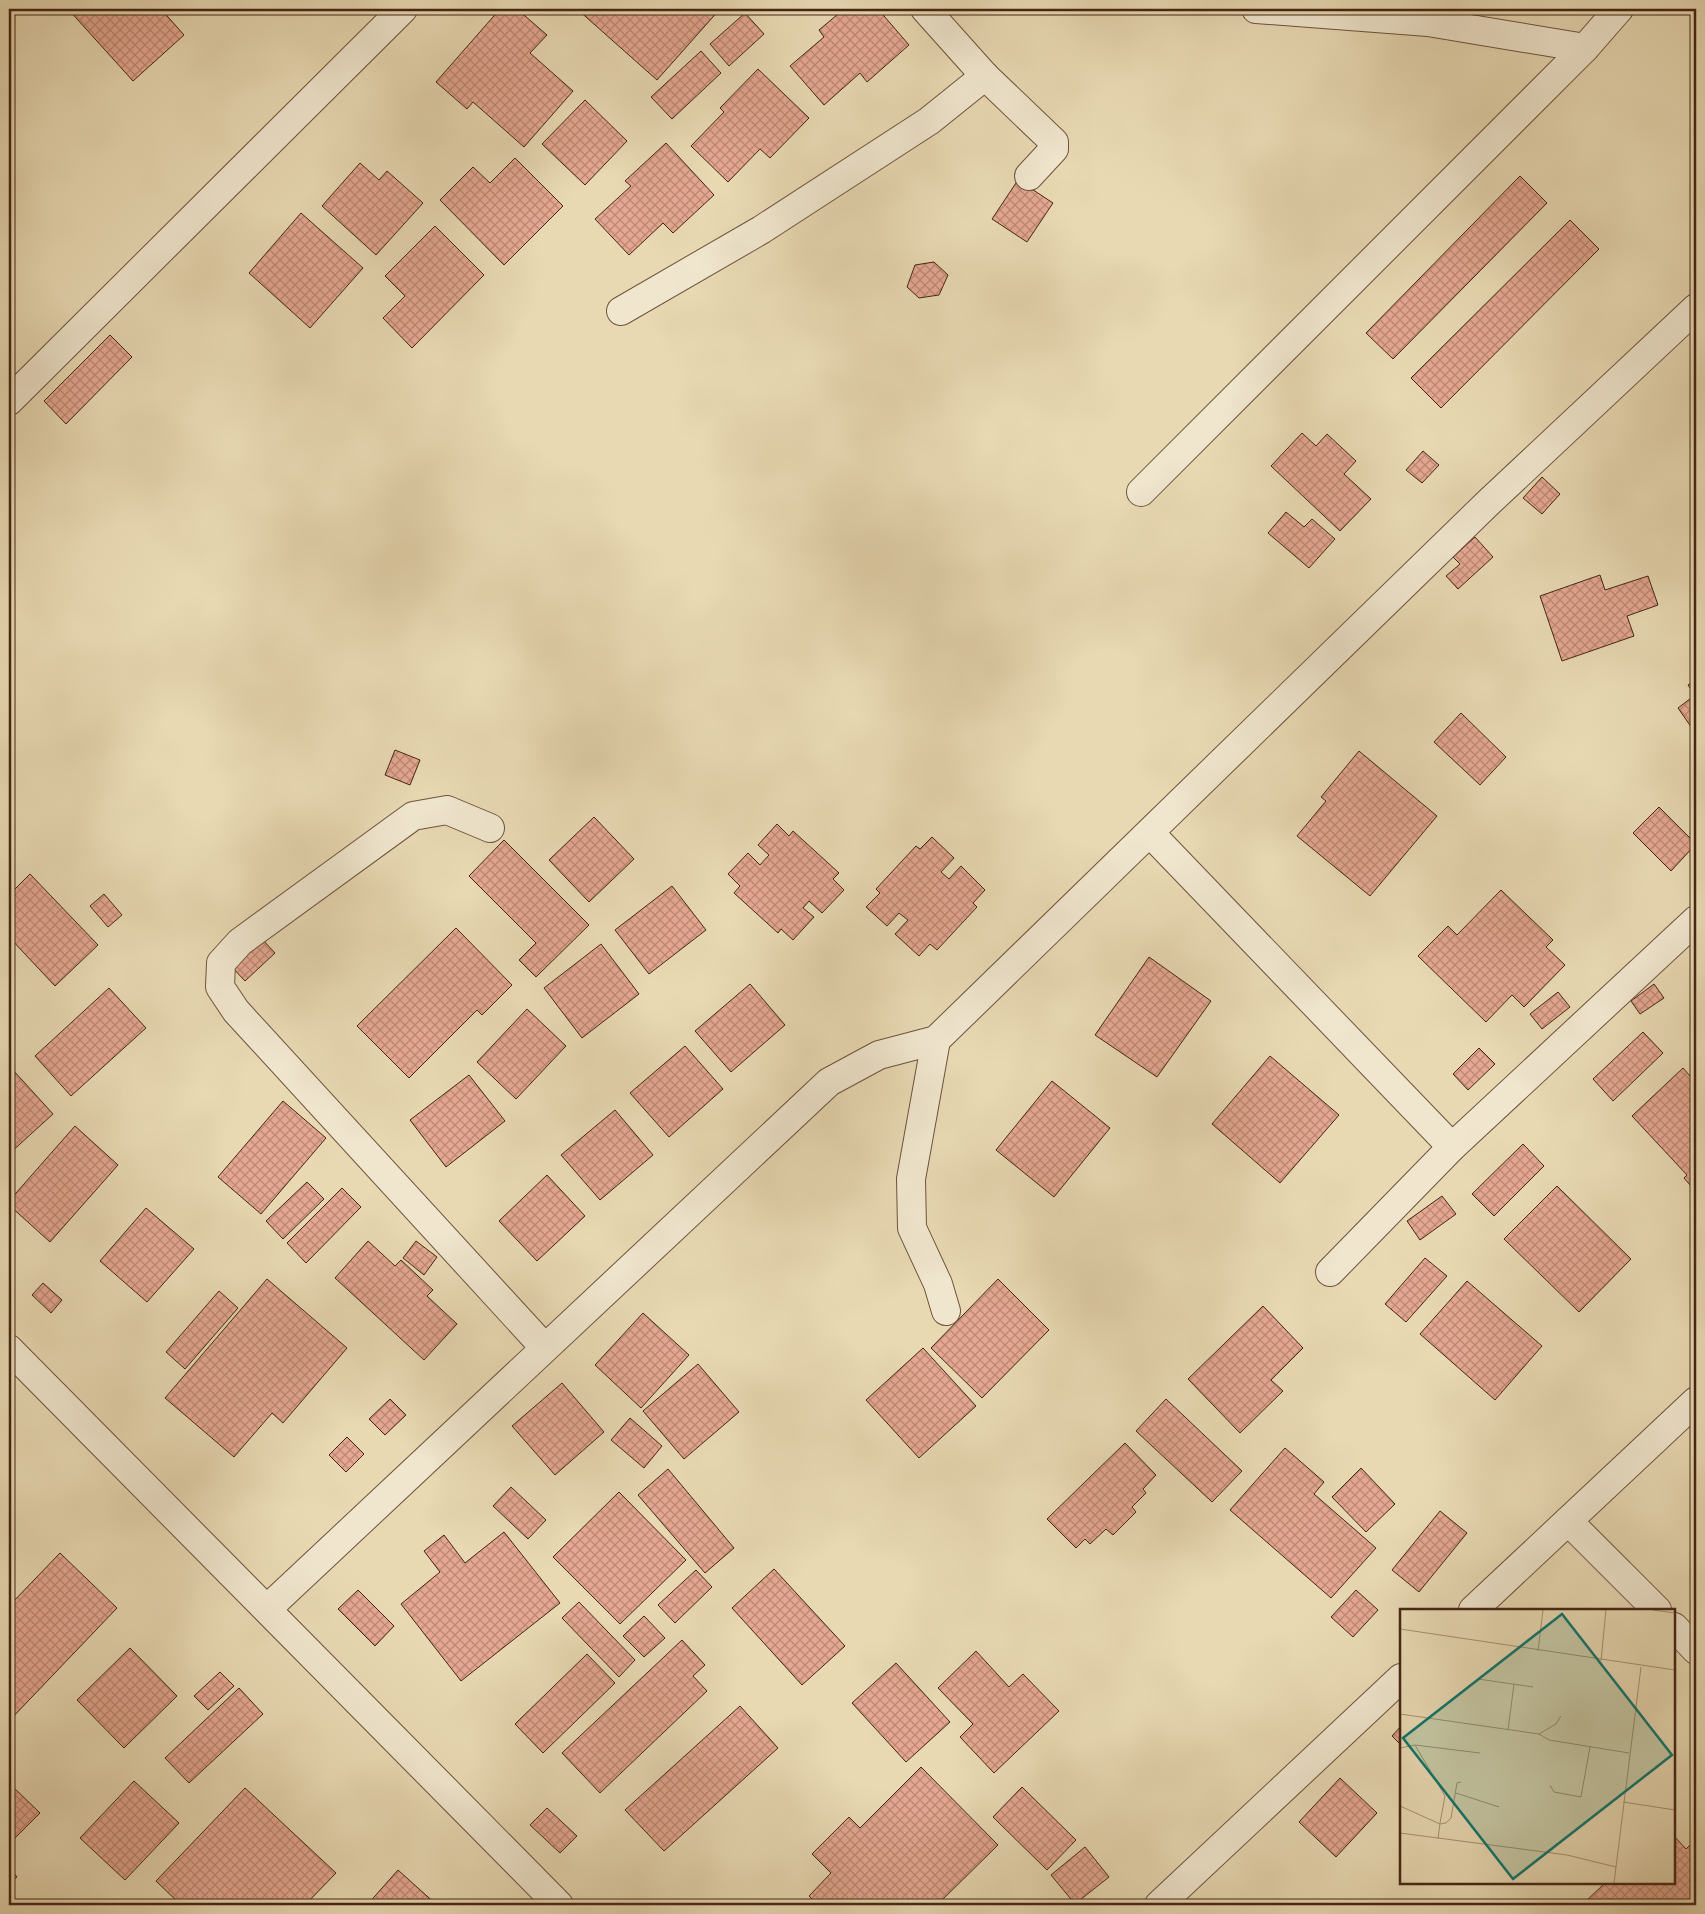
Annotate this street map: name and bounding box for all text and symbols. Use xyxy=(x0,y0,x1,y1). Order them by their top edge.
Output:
inset map xyxy=(1400,1609,1675,1884)

